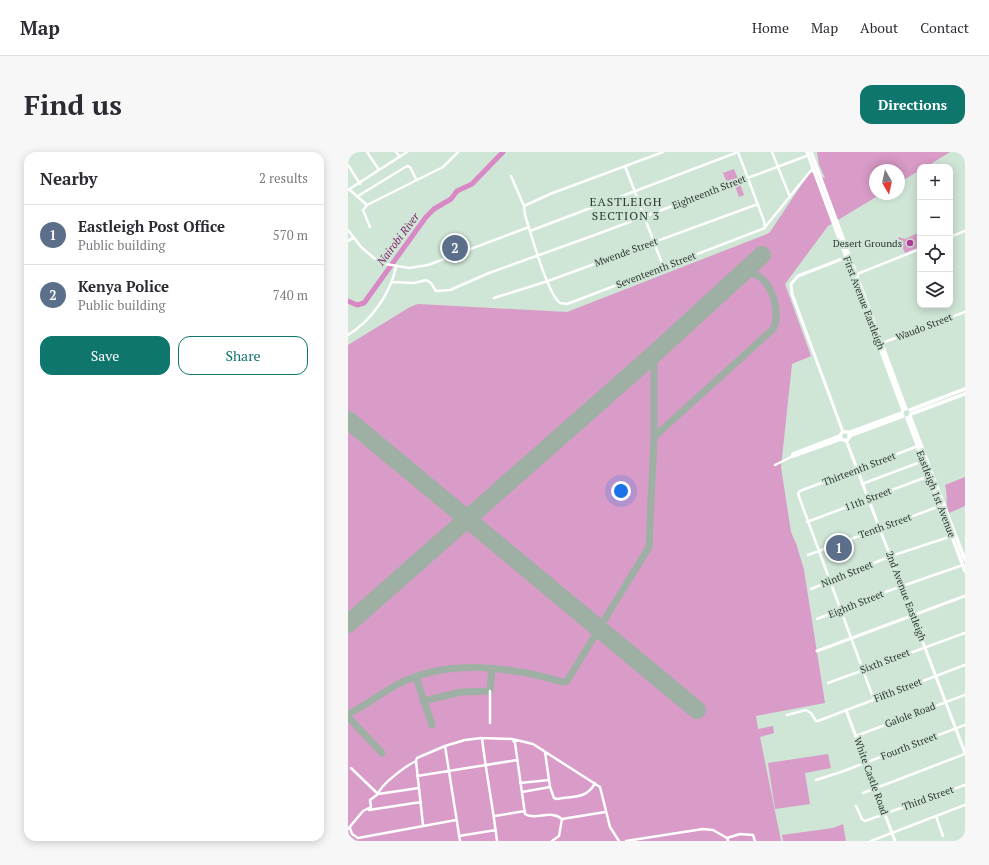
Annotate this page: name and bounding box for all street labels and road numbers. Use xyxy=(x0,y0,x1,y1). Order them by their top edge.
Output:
street label: Eighteenth Street xyxy=(670,172,748,212)
street label: Mwende Street xyxy=(593,234,660,269)
street label: Seventeenth Street xyxy=(614,249,698,291)
street label: First Avenue Eastleigh xyxy=(840,255,888,352)
street label: Waudo Street xyxy=(894,310,954,344)
street label: Thirteenth Street xyxy=(821,449,898,489)
street label: Eastleigh 1st Avenue xyxy=(913,449,959,539)
street label: 11th Street xyxy=(843,484,894,514)
street label: Tenth Street xyxy=(857,510,913,542)
street label: 2nd Avenue Eastleigh xyxy=(883,549,929,643)
street label: Ninth Street xyxy=(819,558,875,590)
street label: Eighth Street xyxy=(826,587,886,621)
street label: Sixth Street xyxy=(858,645,912,676)
street label: Fifth Street xyxy=(872,675,924,705)
street label: Galole Road xyxy=(883,699,938,731)
street label: Fourth Street xyxy=(879,729,939,763)
street label: White Castle Road xyxy=(851,735,891,817)
street label: Third Street xyxy=(901,783,956,813)

